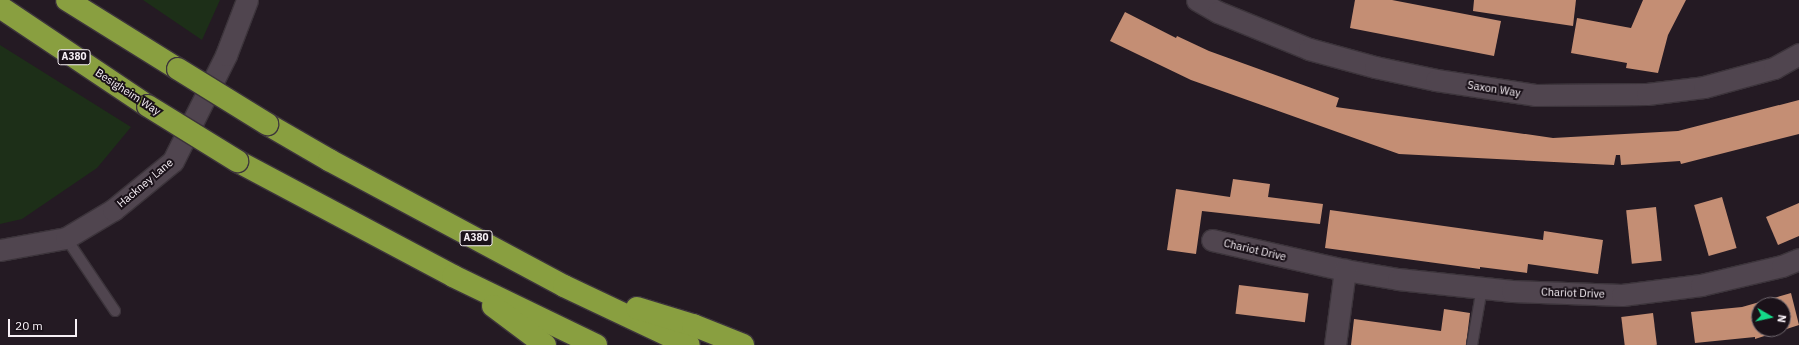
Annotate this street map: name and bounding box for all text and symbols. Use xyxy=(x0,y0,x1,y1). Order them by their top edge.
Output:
road number: A380 xyxy=(57,49,91,65)
street label: Besigheim Way xyxy=(93,66,163,118)
street label: Saxon Way xyxy=(1466,78,1522,100)
street label: Hackney Lane xyxy=(114,156,176,210)
road number: A380 xyxy=(459,230,493,246)
street label: Chariot Drive xyxy=(1222,236,1288,264)
street label: Chariot Drive xyxy=(1541,285,1605,301)
north arrow xyxy=(1751,297,1791,337)
scale bar xyxy=(10,311,79,337)
text: N xyxy=(1774,314,1789,324)
text: 20 m xyxy=(15,318,43,333)

